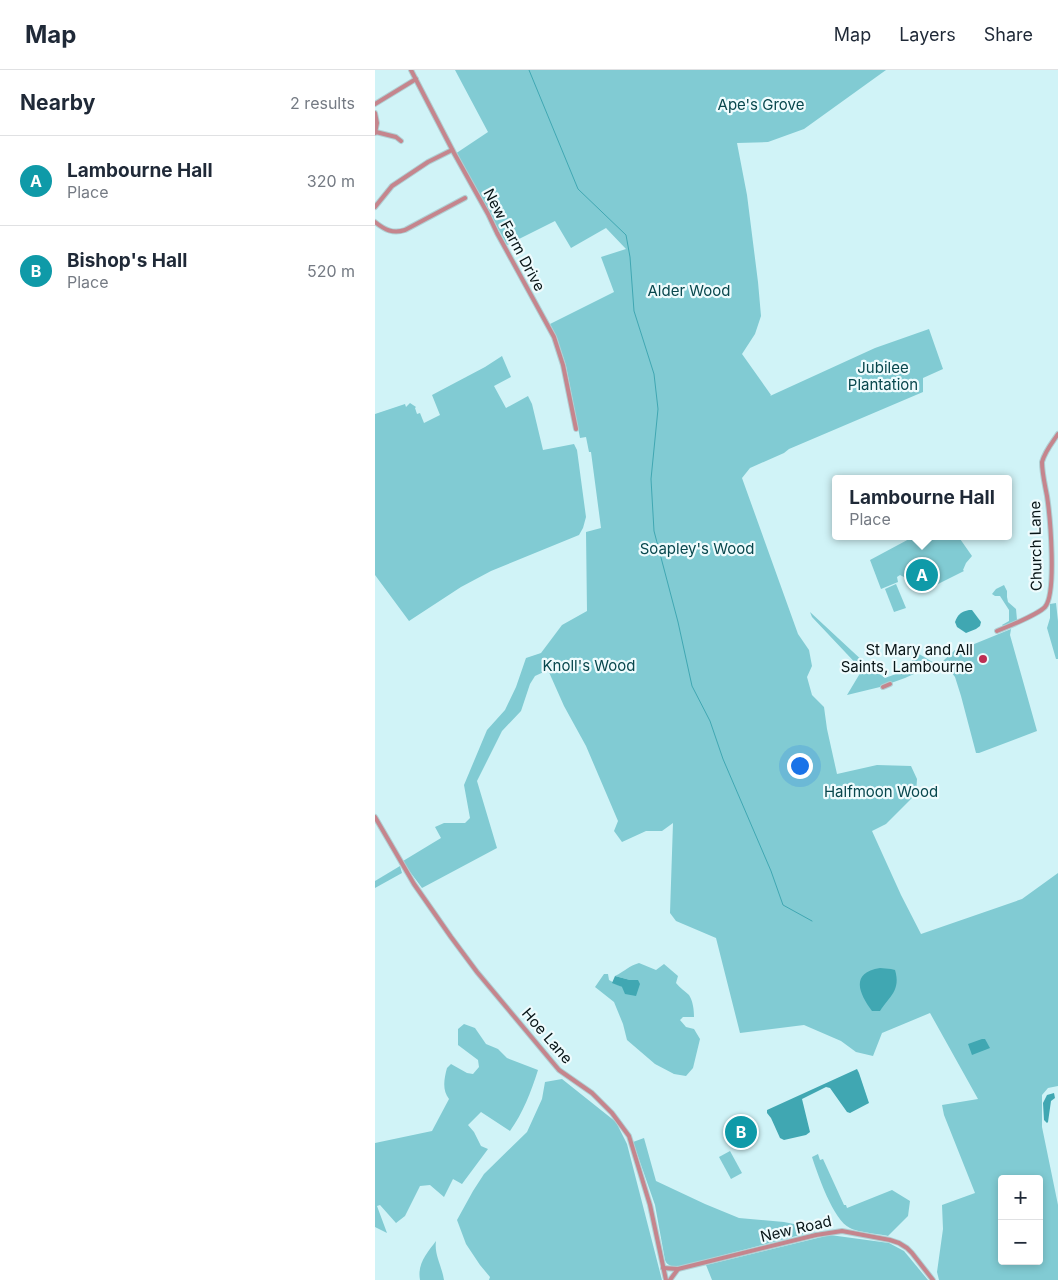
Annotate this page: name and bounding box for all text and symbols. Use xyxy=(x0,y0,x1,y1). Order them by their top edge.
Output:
text: Map xyxy=(25,20,76,49)
text: Map xyxy=(834,24,871,45)
text: Layers xyxy=(899,24,956,45)
text: Share xyxy=(984,24,1033,45)
text: Nearby xyxy=(20,90,95,115)
text: 2 results xyxy=(290,93,355,113)
park label: Ape's Grove xyxy=(718,95,804,114)
text: Lambourne Hall xyxy=(67,159,213,182)
text: A xyxy=(30,171,42,191)
text: 320 m xyxy=(307,171,355,191)
text: Place xyxy=(67,182,109,202)
street label: New Farm Drive xyxy=(479,185,550,294)
text: Bishop's Hall xyxy=(67,249,187,272)
text: B xyxy=(31,261,41,281)
text: 520 m xyxy=(307,261,355,281)
text: Place xyxy=(67,272,109,292)
park label: Alder Wood xyxy=(648,281,730,300)
park label: Jubilee Plantation xyxy=(848,358,918,394)
popup xyxy=(832,475,1012,540)
text: Lambourne Hall xyxy=(849,486,995,509)
street label: Church Lane xyxy=(1025,501,1046,591)
text: Place xyxy=(849,509,891,529)
park label: Soapley's Wood xyxy=(640,539,754,558)
pin: A xyxy=(906,556,938,594)
place label: St Mary and All Saints, Lambourne xyxy=(841,640,973,676)
marker: St Mary and All Saints, Lambourne xyxy=(977,653,989,665)
park label: Knoll's Wood xyxy=(542,656,636,675)
your location xyxy=(787,753,813,779)
park label: Halfmoon Wood xyxy=(824,782,938,801)
street label: Hoe Lane xyxy=(518,1004,577,1067)
pin: B xyxy=(725,1113,757,1151)
map controls xyxy=(998,1175,1043,1265)
button: + xyxy=(998,1175,1043,1220)
street label: New Road xyxy=(758,1211,833,1246)
button: − xyxy=(998,1220,1043,1265)

